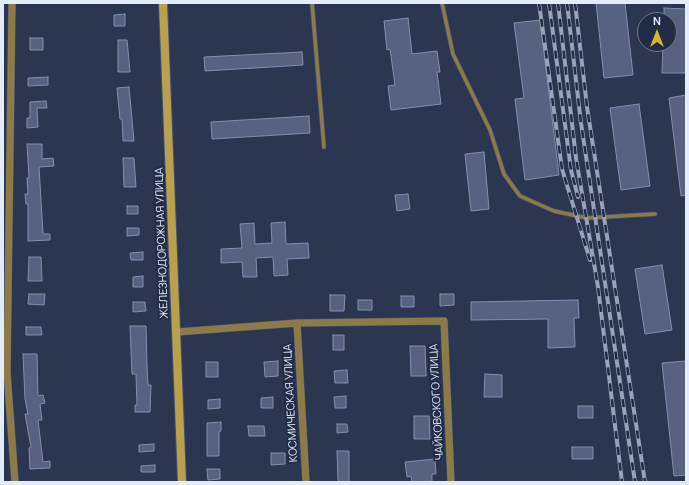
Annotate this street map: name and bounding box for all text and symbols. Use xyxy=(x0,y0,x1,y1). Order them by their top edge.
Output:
north arrow xyxy=(637,12,677,52)
text: N xyxy=(653,13,661,28)
street label: ЖЕЛЕЗНОДОРОЖНАЯ УЛИЦА xyxy=(153,167,171,319)
street label: КОСМИЧЕСКАЯ УЛИЦА xyxy=(281,343,301,463)
street label: ЧАЙКОВСКОГО УЛИЦА xyxy=(427,343,447,461)

